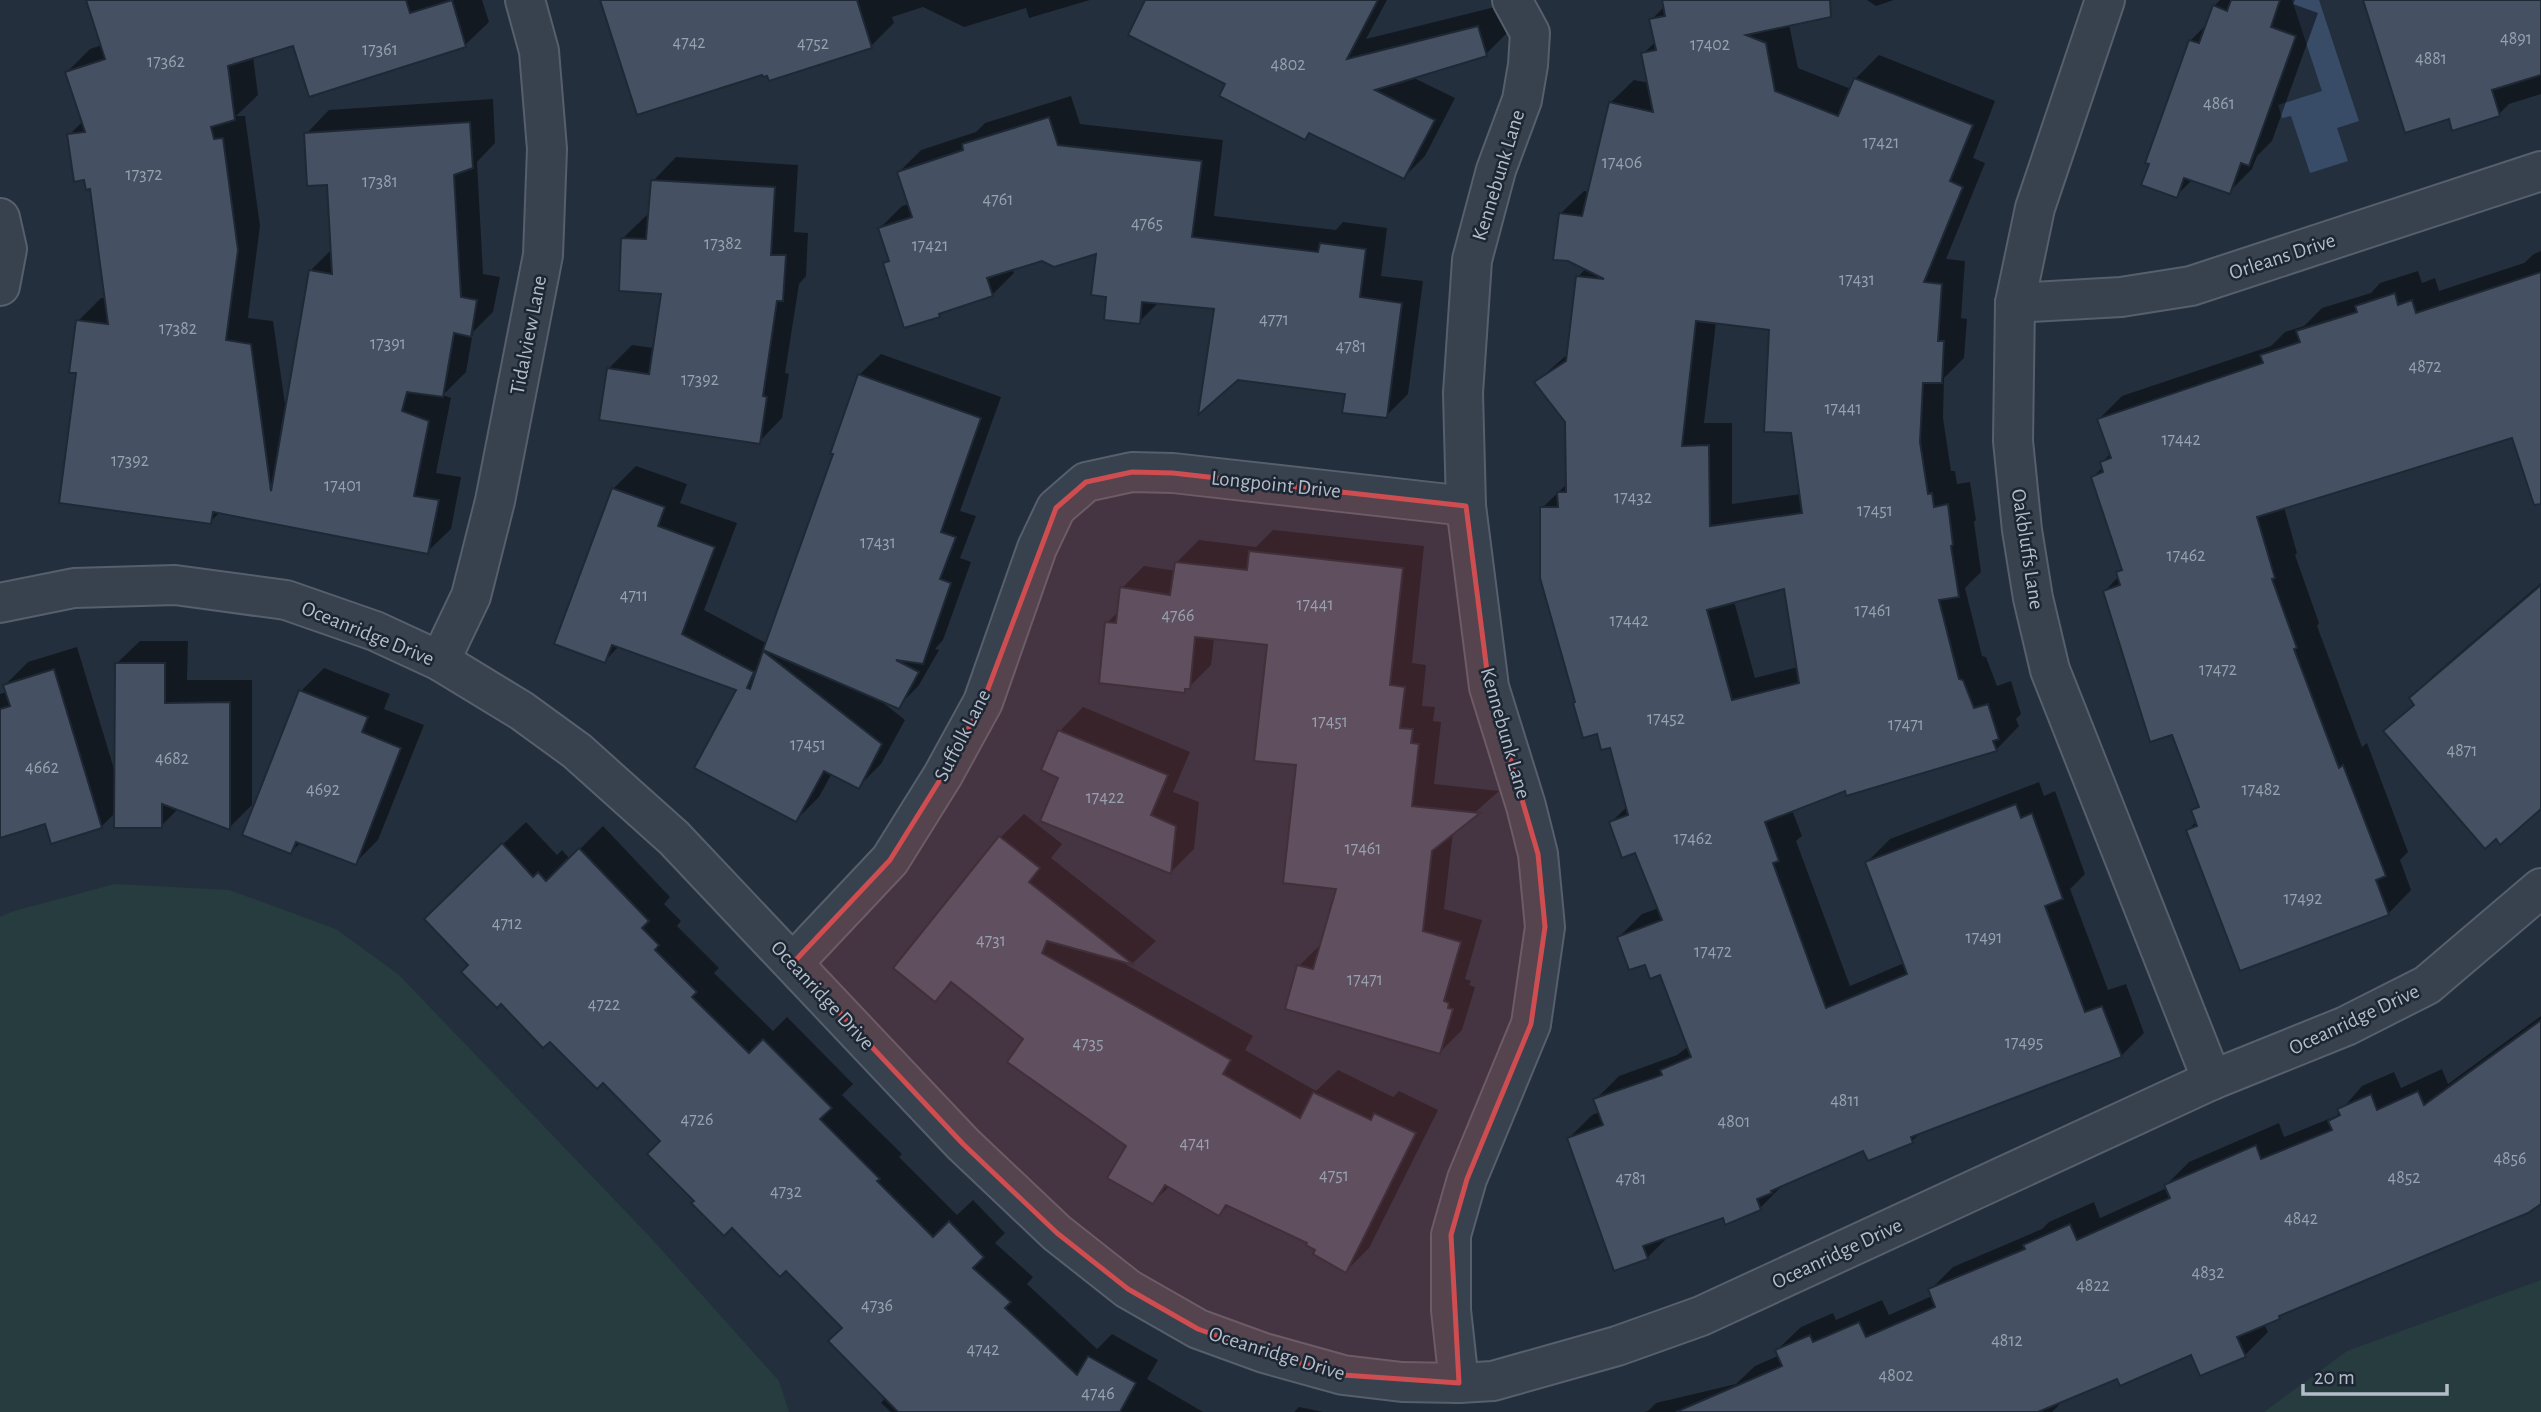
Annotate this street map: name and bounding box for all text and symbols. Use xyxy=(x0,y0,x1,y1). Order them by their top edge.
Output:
house number: 4891 xyxy=(2500,30,2532,48)
house number: 4742 xyxy=(672,34,706,52)
house number: 4752 xyxy=(797,35,829,53)
house number: 17402 xyxy=(1690,36,1730,54)
house number: 17361 xyxy=(362,41,398,59)
house number: 4881 xyxy=(2415,50,2447,68)
house number: 17362 xyxy=(147,53,185,71)
house number: 4802 xyxy=(1271,56,1305,74)
house number: 4861 xyxy=(2203,95,2235,113)
street label: Kennebunk Lane xyxy=(1469,107,1528,243)
house number: 17421 xyxy=(1863,134,1899,152)
house number: 17406 xyxy=(1602,154,1642,172)
house number: 17372 xyxy=(126,166,162,184)
house number: 17381 xyxy=(362,173,398,191)
house number: 4761 xyxy=(983,191,1013,209)
house number: 4765 xyxy=(1131,215,1163,233)
street label: Orleans Drive xyxy=(2226,229,2338,283)
house number: 17382 xyxy=(704,235,742,253)
house number: 17421 xyxy=(912,237,948,255)
house number: 17431 xyxy=(1839,271,1875,289)
street label: Tidalview Lane xyxy=(507,274,550,397)
house number: 4771 xyxy=(1259,311,1289,329)
house number: 17382 xyxy=(159,320,197,338)
house number: 17391 xyxy=(370,335,406,353)
house number: 4781 xyxy=(1336,338,1366,356)
house number: 4872 xyxy=(2409,358,2441,376)
house number: 17392 xyxy=(681,371,719,389)
house number: 17441 xyxy=(1824,400,1862,418)
house number: 17442 xyxy=(2161,431,2201,449)
house number: 17392 xyxy=(111,452,149,470)
street label: Longpoint Drive xyxy=(1210,467,1342,502)
house number: 17401 xyxy=(324,477,362,495)
street label: Oakbluffs Lane xyxy=(2008,487,2047,611)
house number: 17432 xyxy=(1614,489,1652,507)
house number: 17451 xyxy=(1857,502,1893,520)
house number: 17431 xyxy=(860,534,896,552)
house number: 17462 xyxy=(2166,547,2206,565)
house number: 4711 xyxy=(620,587,648,605)
house number: 17441 xyxy=(1296,596,1334,614)
street label: Oceanridge Drive xyxy=(299,597,437,670)
house number: 17461 xyxy=(1854,602,1892,620)
house number: 4766 xyxy=(1161,607,1195,625)
house number: 17442 xyxy=(1609,612,1649,630)
house number: 17472 xyxy=(2199,661,2237,679)
street label: Kennebunk Lane xyxy=(1477,665,1534,801)
street label: Suffolk Lane xyxy=(930,686,995,785)
house number: 17452 xyxy=(1647,710,1685,728)
house number: 17451 xyxy=(1312,713,1348,731)
house number: 17471 xyxy=(1888,716,1924,734)
house number: 17451 xyxy=(790,736,826,754)
house number: 4871 xyxy=(2447,742,2477,760)
house number: 4682 xyxy=(155,750,189,768)
house number: 4662 xyxy=(25,759,59,777)
house number: 4692 xyxy=(306,781,340,799)
house number: 17482 xyxy=(2241,781,2281,799)
house number: 17422 xyxy=(1086,789,1124,807)
house number: 17462 xyxy=(1673,830,1713,848)
house number: 17461 xyxy=(1344,840,1382,858)
house number: 17492 xyxy=(2283,890,2323,908)
house number: 4712 xyxy=(492,915,522,933)
house number: 17491 xyxy=(1965,929,2003,947)
house number: 4731 xyxy=(976,932,1006,950)
street label: Oceanridge Drive xyxy=(767,937,878,1054)
house number: 17472 xyxy=(1694,943,1732,961)
house number: 17471 xyxy=(1347,971,1383,989)
street label: Oceanridge Drive xyxy=(2286,980,2423,1059)
house number: 4722 xyxy=(588,996,620,1014)
house number: 17495 xyxy=(2005,1034,2043,1052)
house number: 4735 xyxy=(1072,1035,1104,1053)
house number: 4811 xyxy=(1830,1092,1860,1110)
house number: 4726 xyxy=(681,1111,713,1129)
house number: 4801 xyxy=(1718,1113,1750,1131)
house number: 4741 xyxy=(1179,1135,1211,1153)
house number: 4856 xyxy=(2493,1150,2527,1168)
house number: 4751 xyxy=(1319,1167,1349,1185)
house number: 4852 xyxy=(2388,1169,2420,1187)
house number: 4781 xyxy=(1616,1170,1646,1188)
house number: 4732 xyxy=(770,1183,802,1201)
house number: 4842 xyxy=(2284,1210,2318,1228)
street label: Oceanridge Drive xyxy=(1769,1214,1906,1293)
house number: 4832 xyxy=(2192,1264,2224,1282)
house number: 4822 xyxy=(2076,1277,2110,1295)
house number: 4736 xyxy=(861,1297,893,1315)
street label: Oceanridge Drive xyxy=(1206,1323,1347,1384)
house number: 4812 xyxy=(1991,1332,2023,1350)
house number: 4742 xyxy=(966,1341,1000,1359)
scale bar xyxy=(2303,1352,2446,1396)
house number: 4802 xyxy=(1879,1367,1913,1385)
text: 20 m xyxy=(2314,1367,2355,1388)
house number: 4746 xyxy=(1081,1385,1115,1403)

